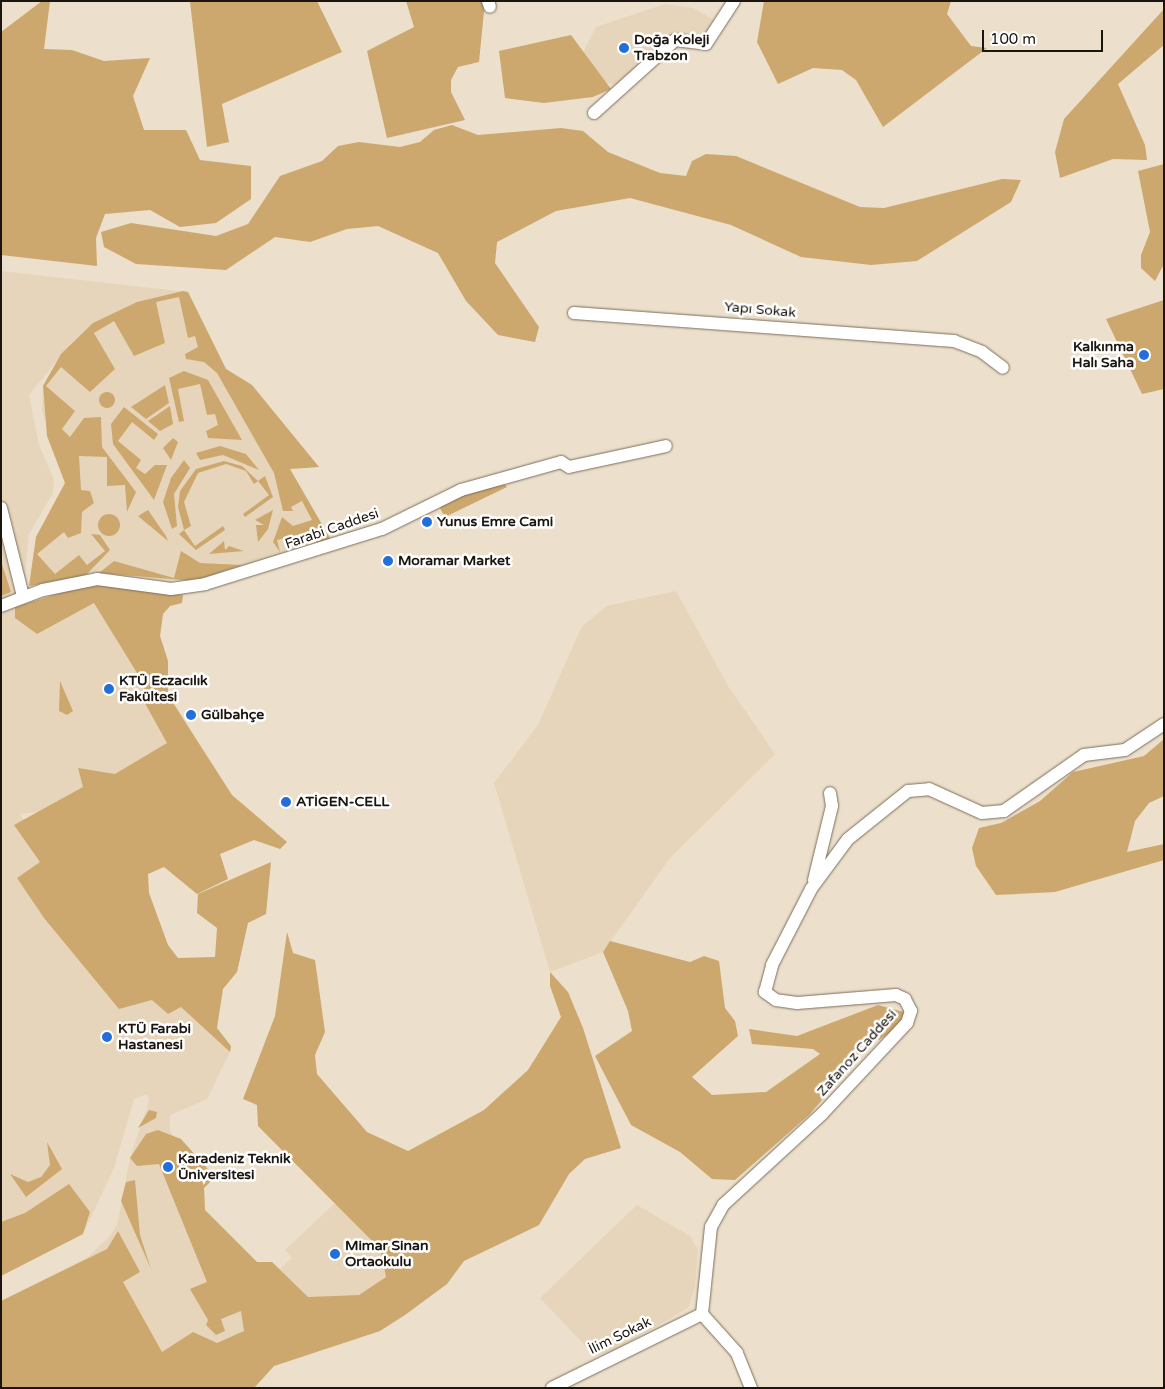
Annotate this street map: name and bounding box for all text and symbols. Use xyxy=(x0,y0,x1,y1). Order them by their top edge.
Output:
scale bar xyxy=(985,20,1106,52)
text: 100 m xyxy=(990,30,1036,48)
place label: Doğa Koleji Trabzon xyxy=(634,32,709,64)
marker: Doğa Koleji Trabzon xyxy=(618,42,630,54)
street label: Yapı Sokak xyxy=(724,299,796,321)
place label: Kalkınma Halı Saha xyxy=(1072,339,1134,372)
marker: Kalkınma Halı Saha xyxy=(1138,349,1150,361)
street label: Farabi Caddesi xyxy=(283,505,381,553)
place label: Yunus Emre Cami xyxy=(437,514,553,530)
marker: Yunus Emre Cami xyxy=(421,516,433,528)
place label: Moramar Market xyxy=(398,553,510,569)
marker: Moramar Market xyxy=(382,555,394,567)
place label: KTÜ Eczacılık Fakültesi xyxy=(119,673,208,706)
marker: KTÜ Eczacılık Fakültesi xyxy=(103,683,115,695)
place label: Gülbahçe xyxy=(201,707,264,723)
marker: Gülbahçe xyxy=(185,709,197,721)
place label: ATİGEN-CELL xyxy=(296,794,389,810)
marker: ATİGEN-CELL xyxy=(280,796,292,808)
street label: Zafanoz Caddesi xyxy=(814,1006,900,1100)
place label: KTÜ Farabi Hastanesi xyxy=(118,1021,191,1054)
marker: KTÜ Farabi Hastanesi xyxy=(100,1030,114,1044)
place label: Karadeniz Teknik Üniversitesi xyxy=(178,1151,291,1184)
marker: Karadeniz Teknik Üniversitesi xyxy=(162,1161,174,1173)
place label: Mimar Sinan Ortaokulu xyxy=(345,1238,428,1270)
marker: Mimar Sinan Ortaokulu xyxy=(329,1248,341,1260)
street label: İlim Sokak xyxy=(586,1314,654,1358)

